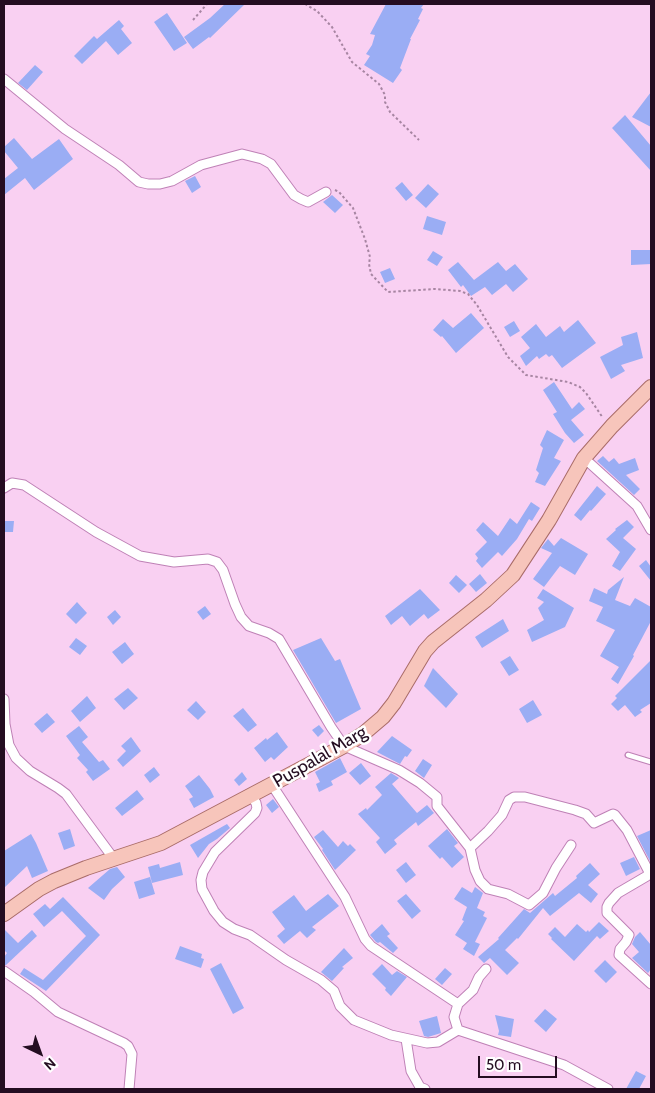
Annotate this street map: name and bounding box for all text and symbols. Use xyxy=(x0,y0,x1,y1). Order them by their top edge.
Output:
street label: Puspalal Marg xyxy=(269,721,371,793)
north arrow xyxy=(15,1028,65,1078)
scale bar xyxy=(480,1046,559,1078)
text: N xyxy=(40,1054,60,1074)
text: 50 m xyxy=(486,1056,521,1074)

